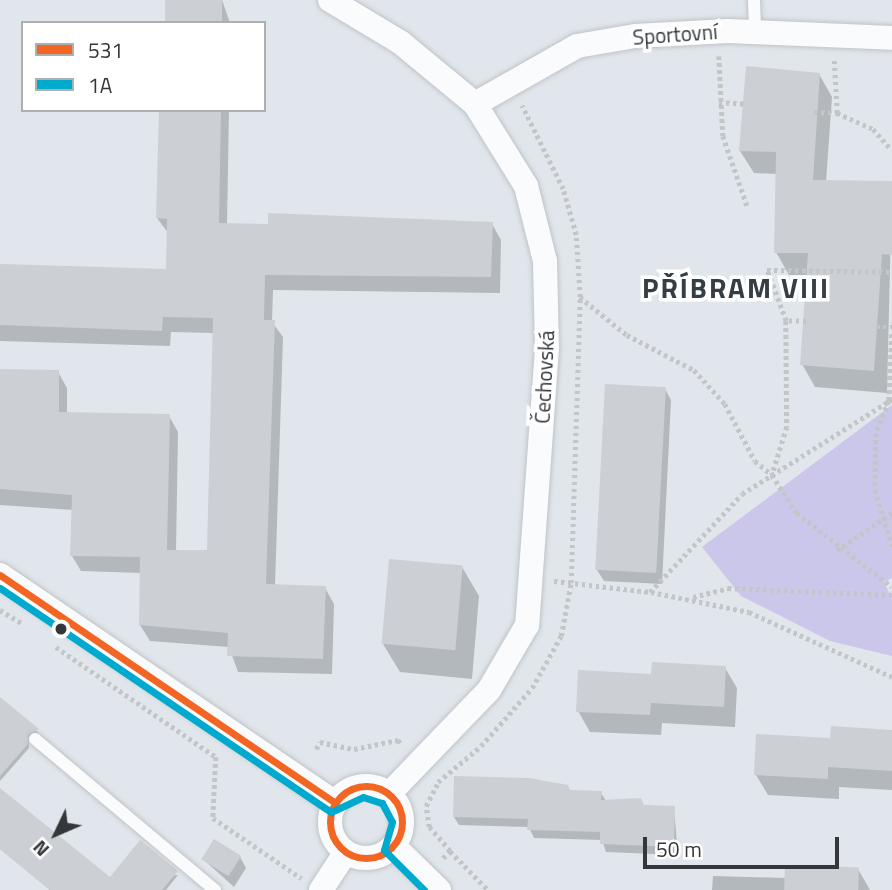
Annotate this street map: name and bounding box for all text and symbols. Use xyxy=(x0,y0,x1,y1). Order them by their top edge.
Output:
street label: Sportovní xyxy=(632,18,718,50)
legend xyxy=(21,21,266,112)
text: 531 xyxy=(88,34,123,66)
text: 1A xyxy=(88,69,112,101)
district label: PŘÍBRAM VIII xyxy=(644,271,828,305)
street label: Čechovská xyxy=(529,330,559,424)
unlabelled marker xyxy=(54,622,68,636)
north arrow xyxy=(21,799,91,869)
scale bar xyxy=(647,824,843,868)
text: 50 m xyxy=(656,833,702,865)
text: N xyxy=(26,834,56,864)

